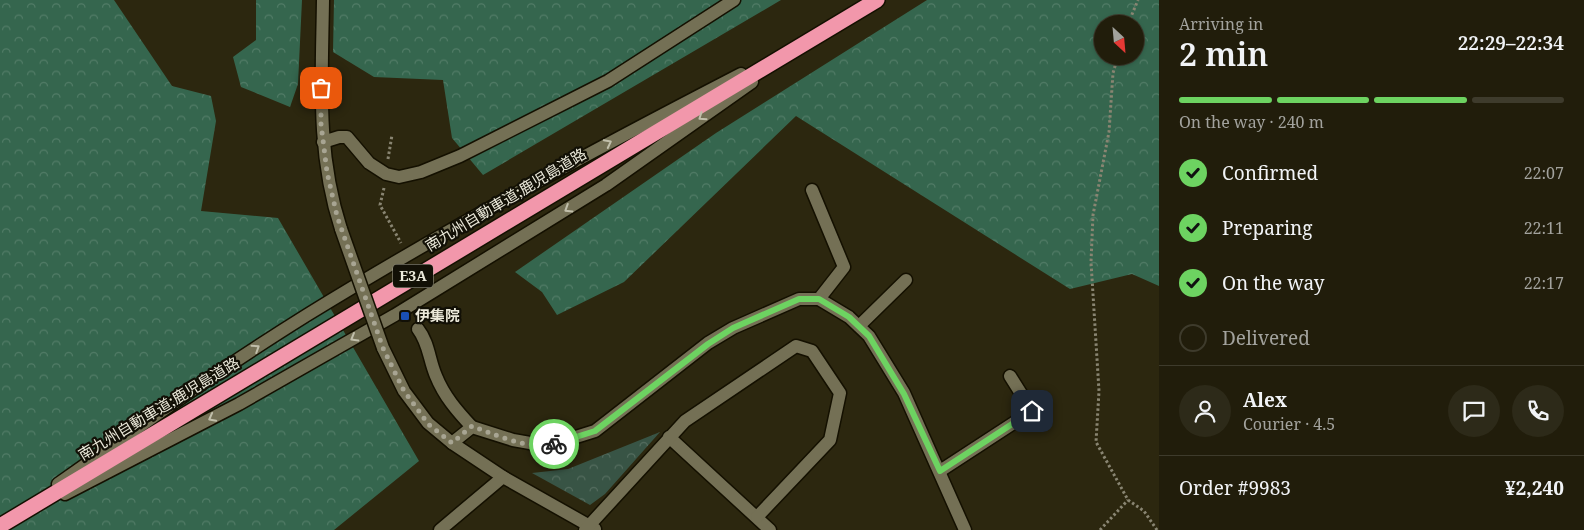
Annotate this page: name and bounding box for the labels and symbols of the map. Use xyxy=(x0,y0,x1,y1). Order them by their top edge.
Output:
north arrow xyxy=(1094,15,1144,65)
pin xyxy=(300,67,342,109)
one-way arrow xyxy=(698,111,708,120)
one-way arrow xyxy=(603,139,612,149)
street label: 南九州自動車道;鹿児島道路 xyxy=(421,143,590,255)
one-way arrow xyxy=(564,203,574,212)
road number: E3A xyxy=(393,264,433,288)
place label: 伊集院 xyxy=(415,305,460,325)
marker: 伊集院 xyxy=(399,310,411,322)
one-way arrow xyxy=(350,332,359,342)
one-way arrow xyxy=(251,345,260,355)
street label: 南九州自動車道;鹿児島道路 xyxy=(74,352,243,464)
pin xyxy=(1011,390,1053,432)
one-way arrow xyxy=(209,412,218,422)
courier xyxy=(529,419,579,469)

